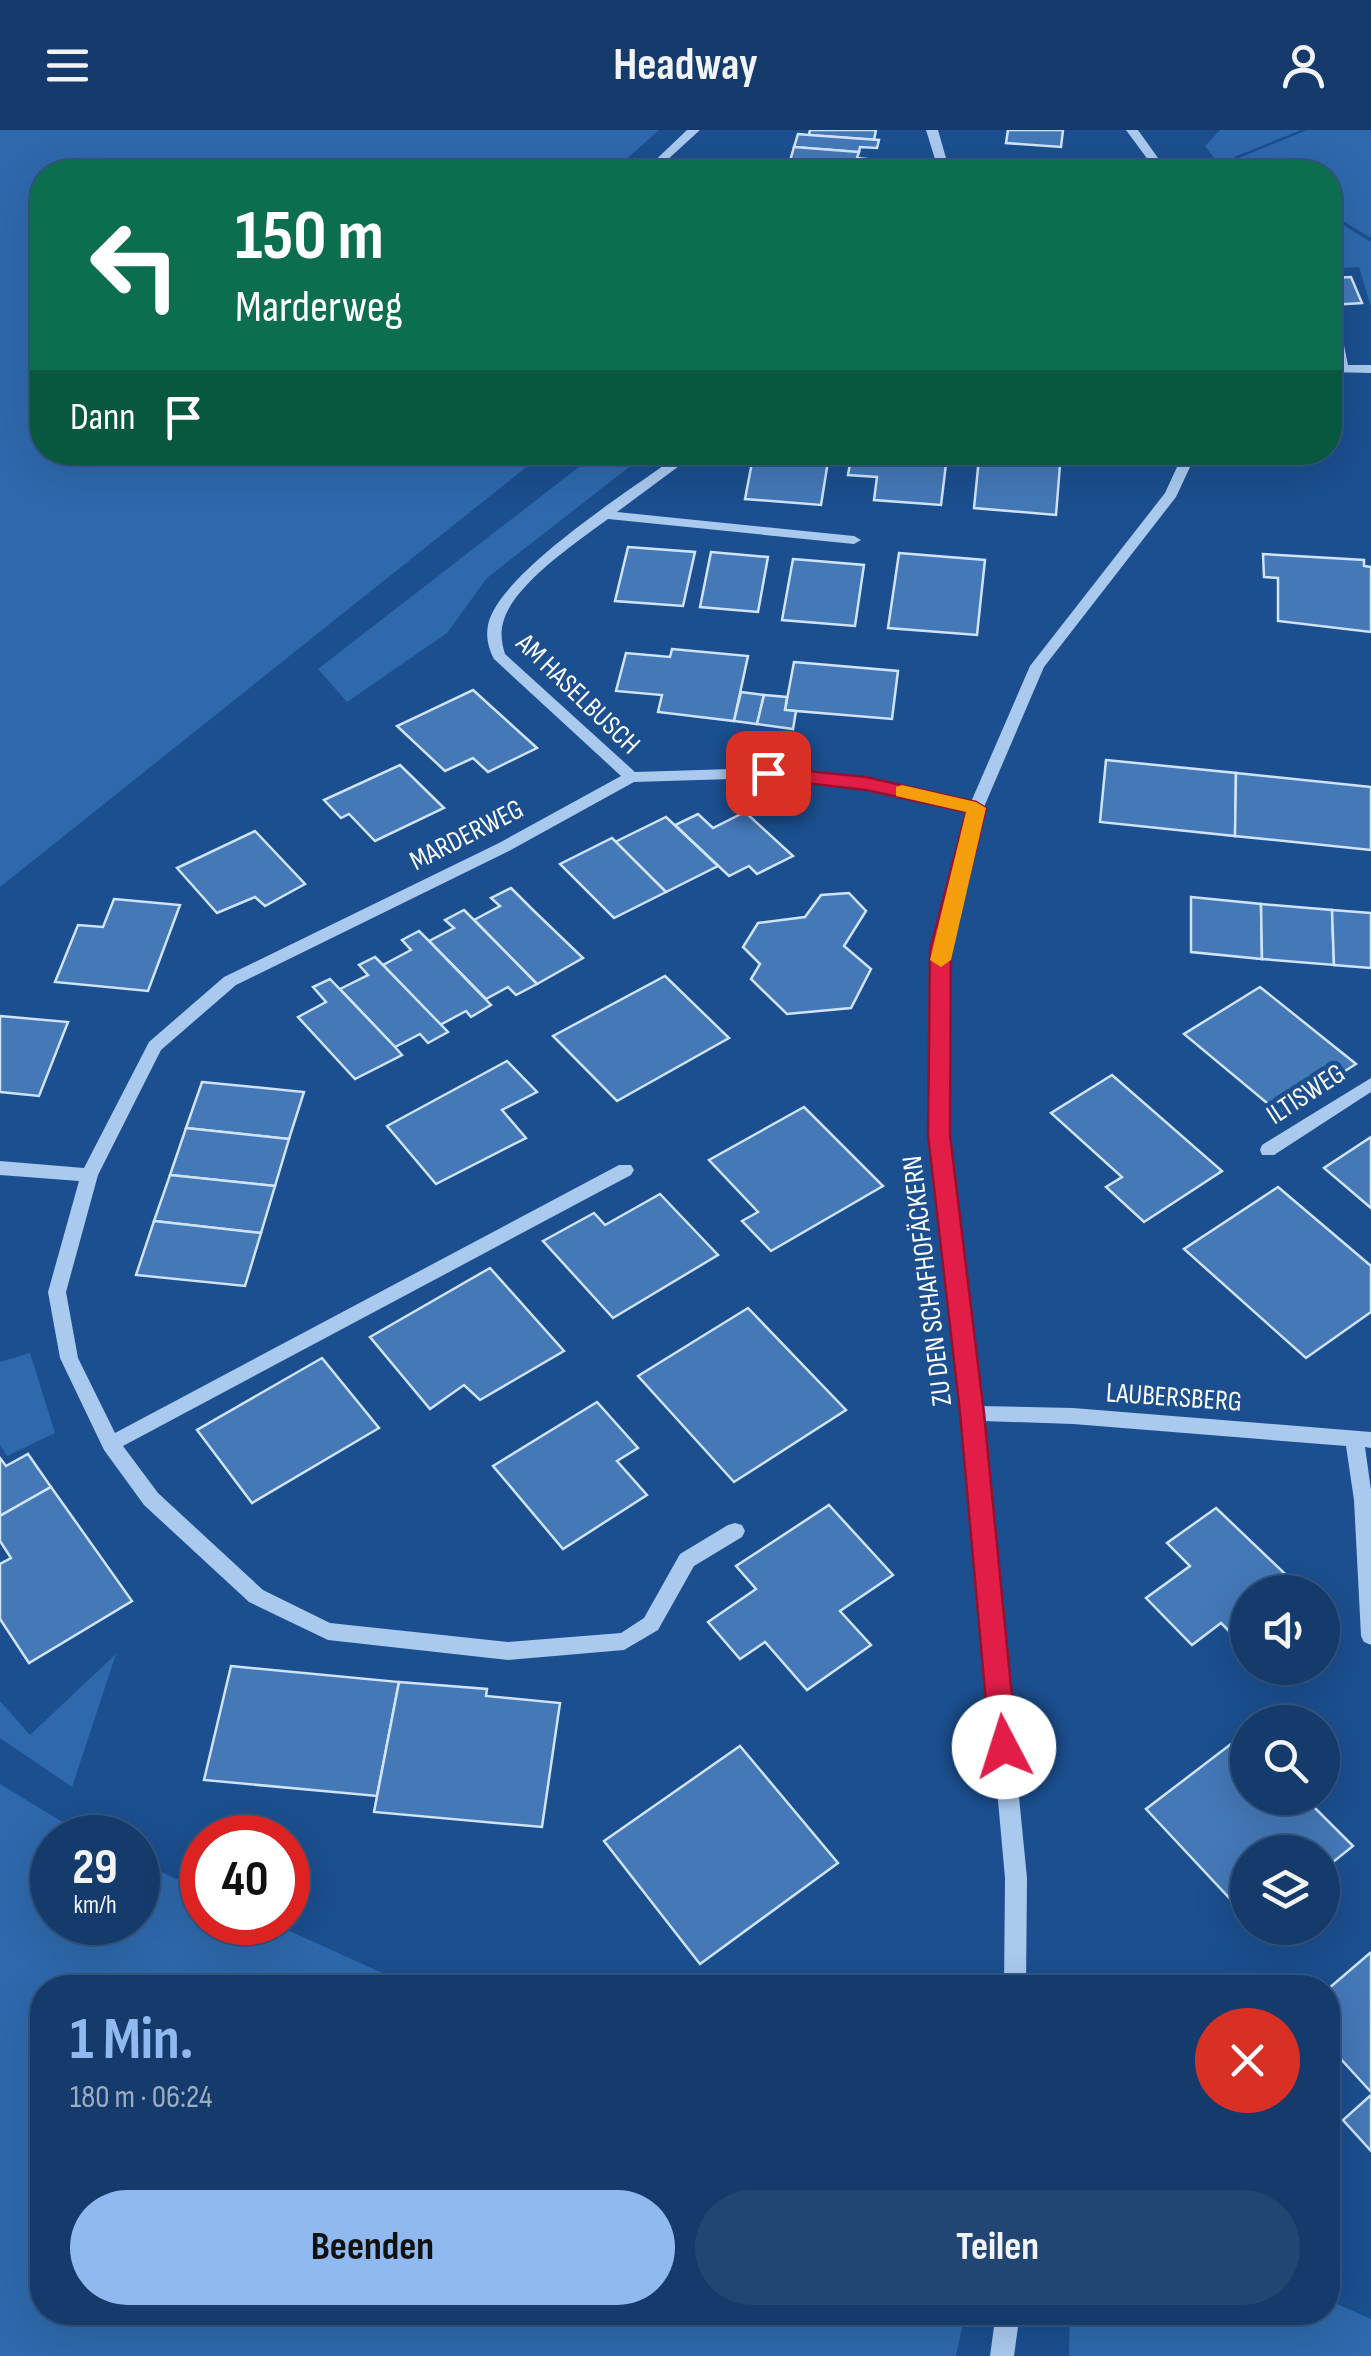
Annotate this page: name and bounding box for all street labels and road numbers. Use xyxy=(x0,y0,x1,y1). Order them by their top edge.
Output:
street label: AM HASELBUSCH xyxy=(509,626,647,761)
street label: MARDERWEG xyxy=(404,793,529,878)
street label: ILTISWEG xyxy=(1261,1057,1351,1132)
street label: ZU DEN SCHAFHOFÄCKERN xyxy=(896,1154,959,1408)
street label: LAUBERSBERG xyxy=(1105,1376,1243,1419)

